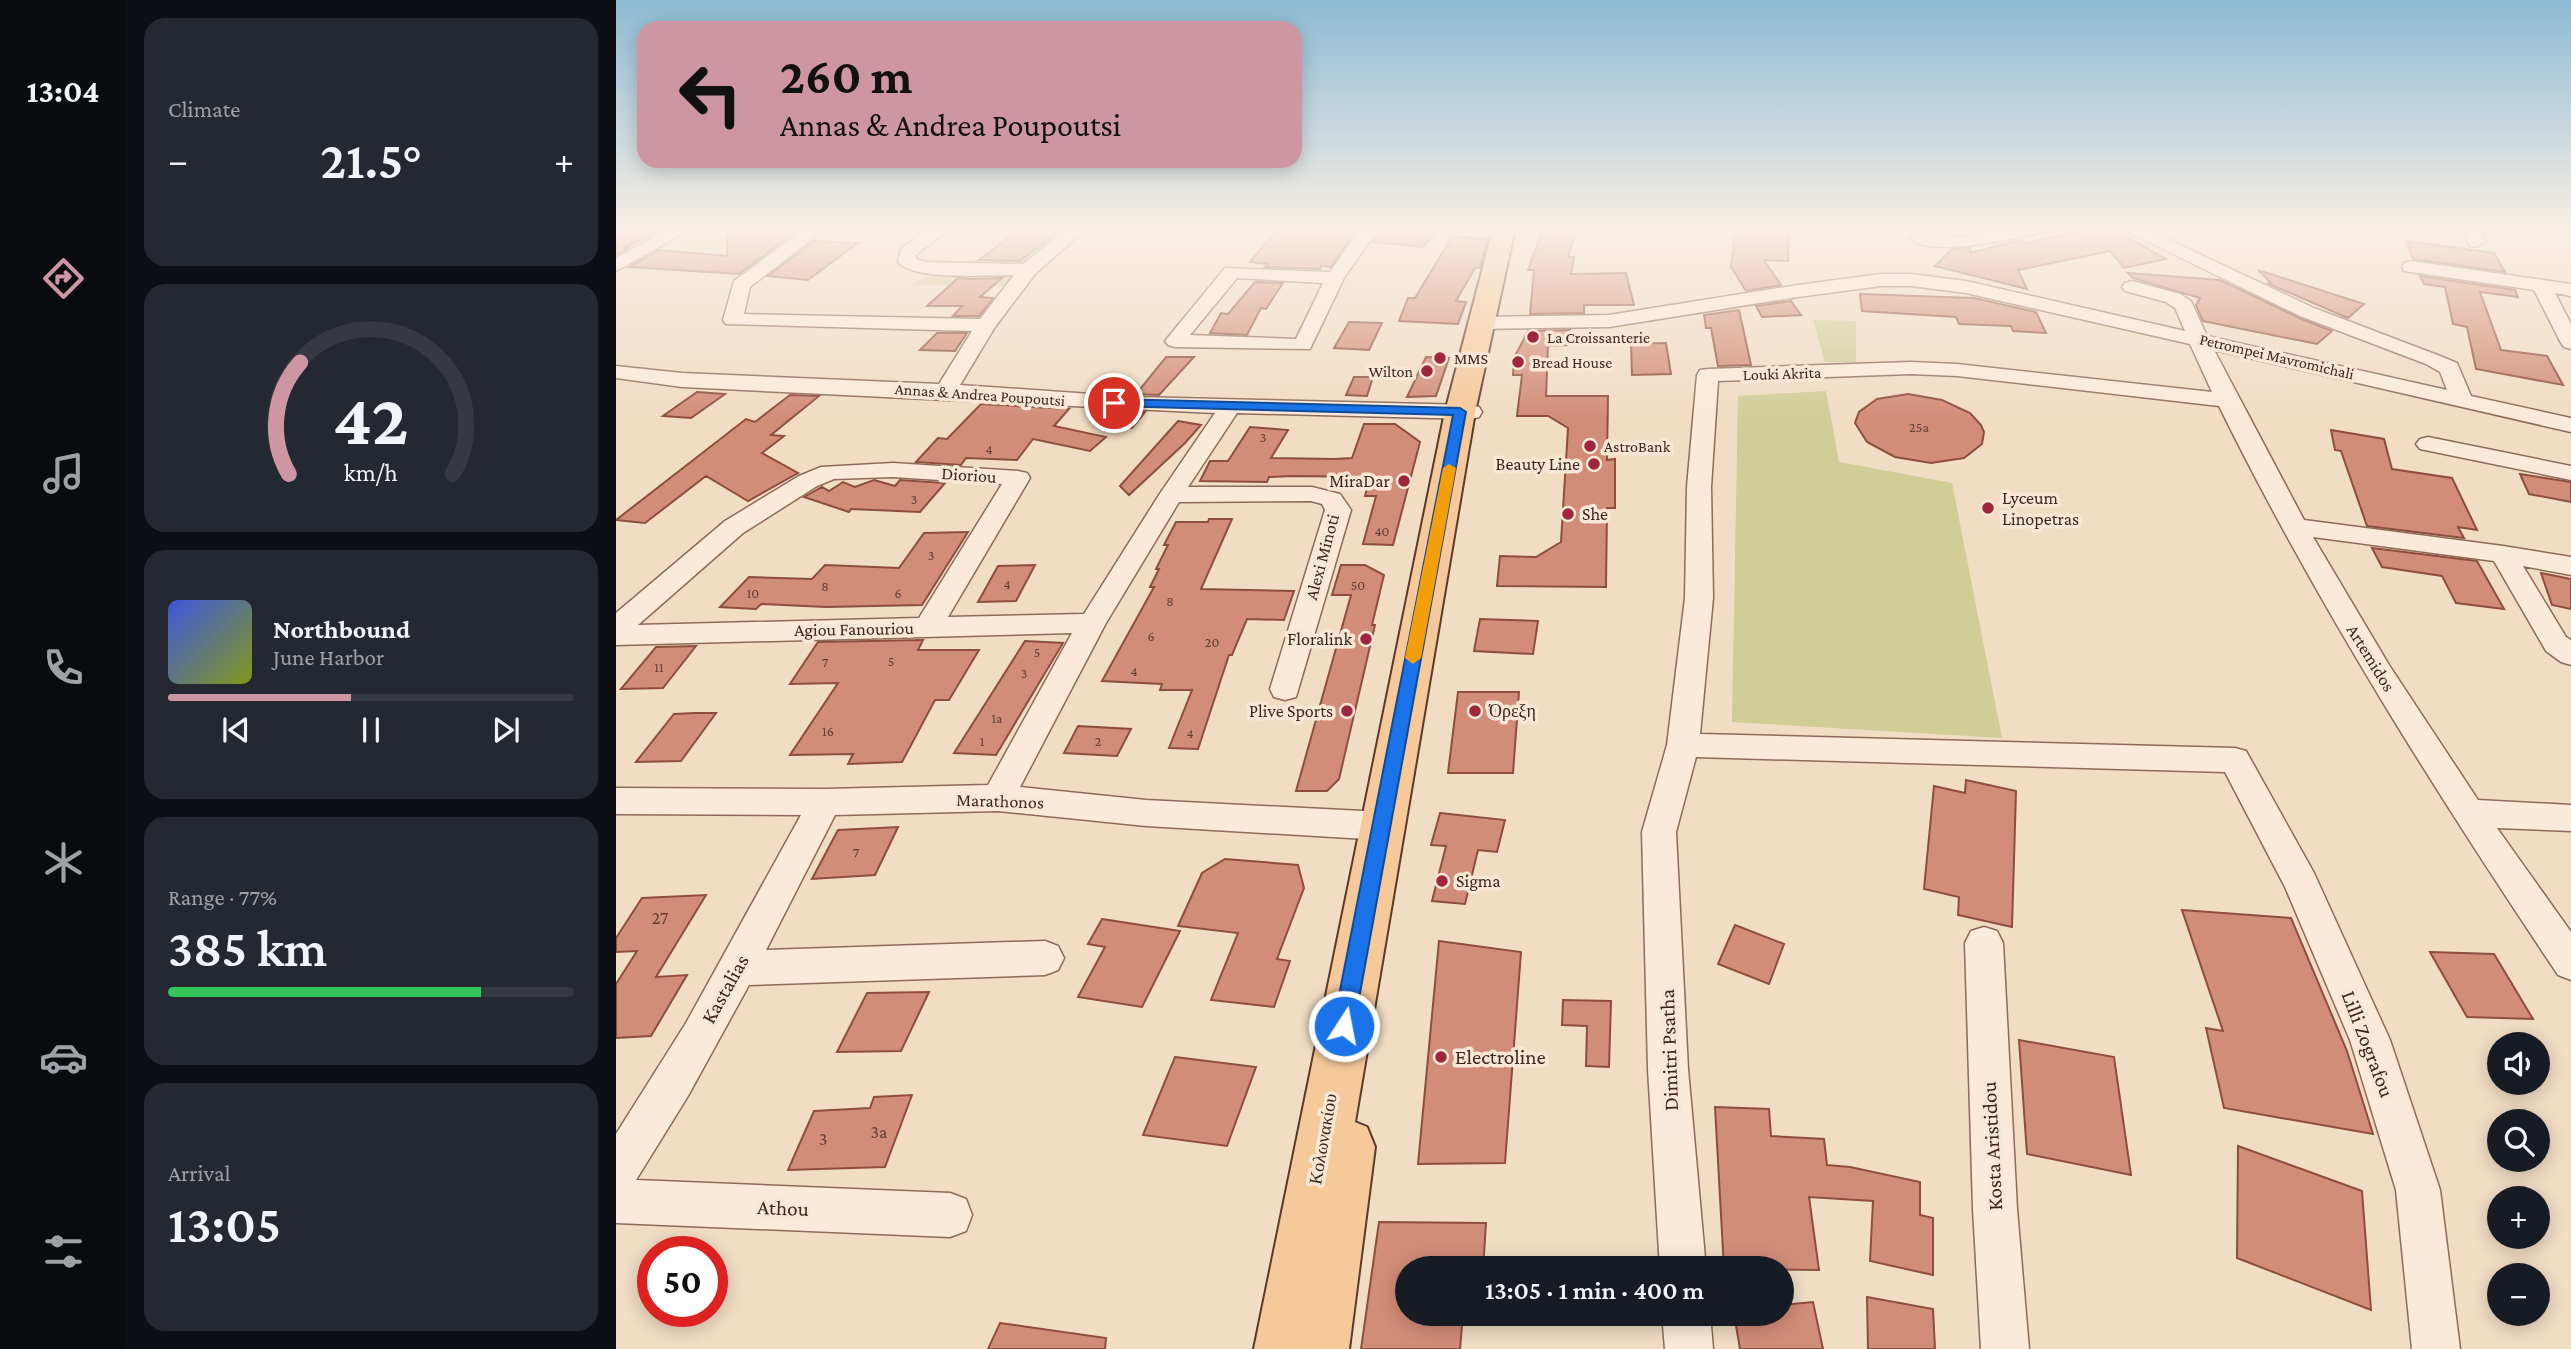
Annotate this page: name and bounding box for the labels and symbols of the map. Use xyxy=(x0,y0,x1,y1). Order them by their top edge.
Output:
marker: La Croissanterie xyxy=(1525,329,1541,345)
place label: La Croissanterie xyxy=(1547,329,1650,346)
street label: Petrompei Mavromichali xyxy=(2198,330,2356,384)
marker: MMS xyxy=(1432,350,1448,366)
place label: MMS xyxy=(1454,350,1488,367)
marker: Bread House xyxy=(1510,354,1526,370)
place label: Bread House xyxy=(1532,354,1612,371)
place label: Wilton xyxy=(1368,363,1413,380)
marker: Wilton xyxy=(1419,363,1435,379)
street label: Louki Akrita xyxy=(1743,364,1822,383)
pin xyxy=(1084,373,1144,433)
street label: Annas & Andrea Poupoutsi xyxy=(894,380,1066,410)
house number: 25a xyxy=(1909,419,1929,435)
house number: 3 xyxy=(1260,429,1266,445)
marker: AstroBank xyxy=(1582,438,1598,454)
place label: AstroBank xyxy=(1604,438,1671,455)
house number: 4 xyxy=(985,441,993,457)
place label: Beauty Line xyxy=(1496,454,1580,474)
marker: Beauty Line xyxy=(1586,456,1602,472)
street label: Dioriou xyxy=(941,463,998,487)
place label: MiraDar xyxy=(1329,471,1391,491)
marker: MiraDar xyxy=(1396,473,1412,489)
place label: Lyceum Linopetras xyxy=(2002,488,2079,529)
house number: 3 xyxy=(911,491,917,507)
marker: Lyceum Linopetras xyxy=(1980,500,1996,516)
place label: She xyxy=(1582,504,1608,524)
marker: She xyxy=(1560,506,1576,522)
street label: Alexi Minoti xyxy=(1301,512,1343,602)
house number: 40 xyxy=(1374,523,1390,539)
house number: 3 xyxy=(928,547,934,563)
house number: 4 xyxy=(1003,576,1011,592)
house number: 50 xyxy=(1351,577,1365,593)
house number: 8 xyxy=(821,578,829,594)
house number: 10 xyxy=(747,585,759,601)
house number: 6 xyxy=(894,585,902,601)
house number: 8 xyxy=(1166,593,1174,609)
street label: Agiou Fanouriou xyxy=(794,618,915,640)
street label: Artemidos xyxy=(2343,621,2399,695)
house number: 6 xyxy=(1147,628,1155,644)
place label: Floralink xyxy=(1287,629,1352,649)
marker: Floralink xyxy=(1358,631,1374,647)
house number: 20 xyxy=(1205,634,1219,650)
house number: 5 xyxy=(1034,644,1040,660)
house number: 5 xyxy=(888,653,894,669)
house number: 7 xyxy=(822,654,829,670)
house number: 11 xyxy=(654,659,664,675)
house number: 4 xyxy=(1130,663,1138,679)
house number: 3 xyxy=(1021,665,1027,681)
place label: Plive Sports xyxy=(1249,701,1333,721)
place label: Όρεξη xyxy=(1488,701,1536,721)
marker: Plive Sports xyxy=(1339,703,1355,719)
marker: Όρεξη xyxy=(1467,703,1483,719)
house number: 1a xyxy=(991,710,1003,726)
house number: 16 xyxy=(822,723,834,739)
house number: 4 xyxy=(1186,725,1194,741)
house number: 1 xyxy=(980,733,985,749)
house number: 2 xyxy=(1095,733,1102,749)
street label: Marathonos xyxy=(956,789,1044,813)
house number: 7 xyxy=(853,844,860,860)
place label: Sigma xyxy=(1456,871,1501,891)
marker: Sigma xyxy=(1434,873,1450,889)
house number: 27 xyxy=(652,908,668,928)
street label: Kastalias xyxy=(696,950,754,1028)
street label: Lilli Zografou xyxy=(2337,987,2399,1101)
street label: Dimitri Psatha xyxy=(1655,988,1683,1111)
position arrow xyxy=(1307,989,1381,1063)
place label: Electroline xyxy=(1455,1045,1546,1069)
marker: Electroline xyxy=(1433,1049,1449,1065)
street label: Kosta Aristidou xyxy=(1977,1081,2007,1211)
street label: Κολωνακίου xyxy=(1305,1092,1341,1186)
house number: 3a xyxy=(871,1122,887,1142)
house number: 3 xyxy=(819,1129,827,1149)
street label: Athou xyxy=(757,1195,809,1221)
speed limit sign: 50 xyxy=(637,1236,728,1327)

